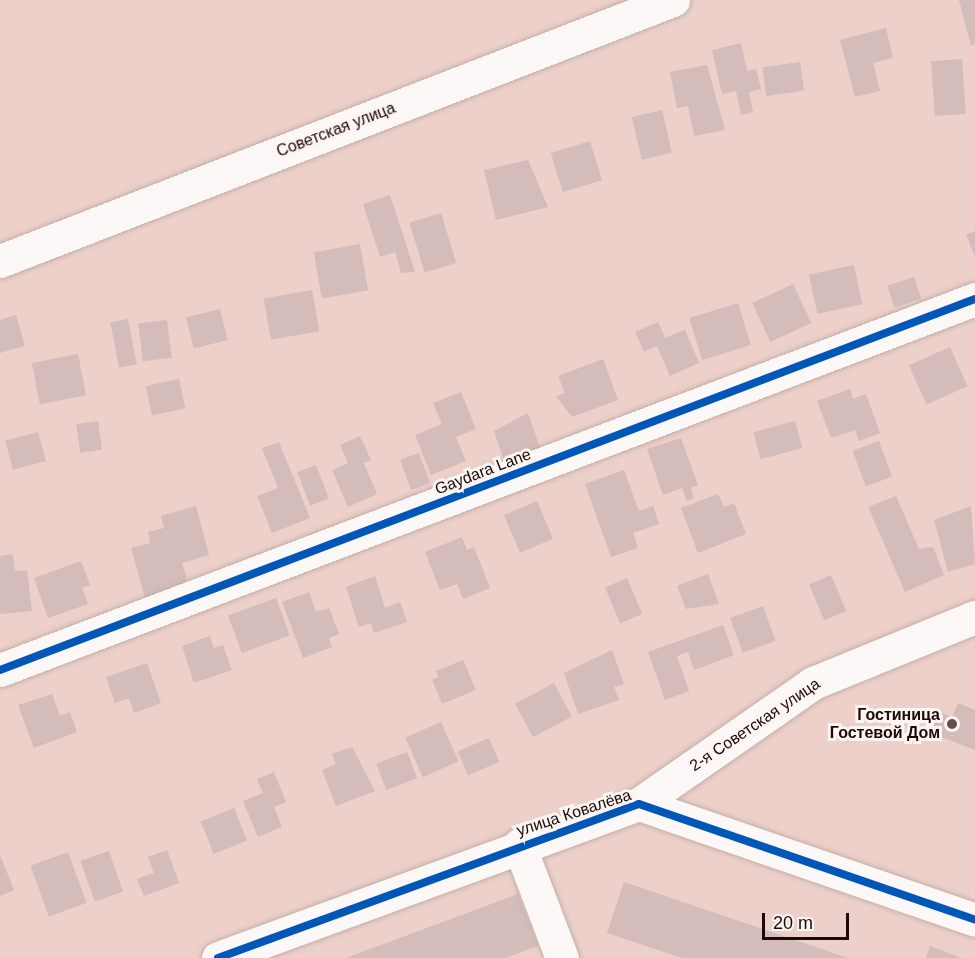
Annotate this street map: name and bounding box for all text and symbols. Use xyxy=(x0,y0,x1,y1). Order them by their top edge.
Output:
street label: Советская улица xyxy=(274,99,398,161)
street label: Gaydara Lane xyxy=(432,445,534,499)
street label: 2-я Советская улица xyxy=(686,674,824,776)
place label: Гостиница Гостевой Дом xyxy=(830,705,940,743)
marker: Гостиница Гостевой Дом xyxy=(945,717,959,731)
street label: улица Ковалёва xyxy=(514,785,634,841)
scale bar xyxy=(765,901,852,939)
text: 20 m xyxy=(773,913,813,933)

